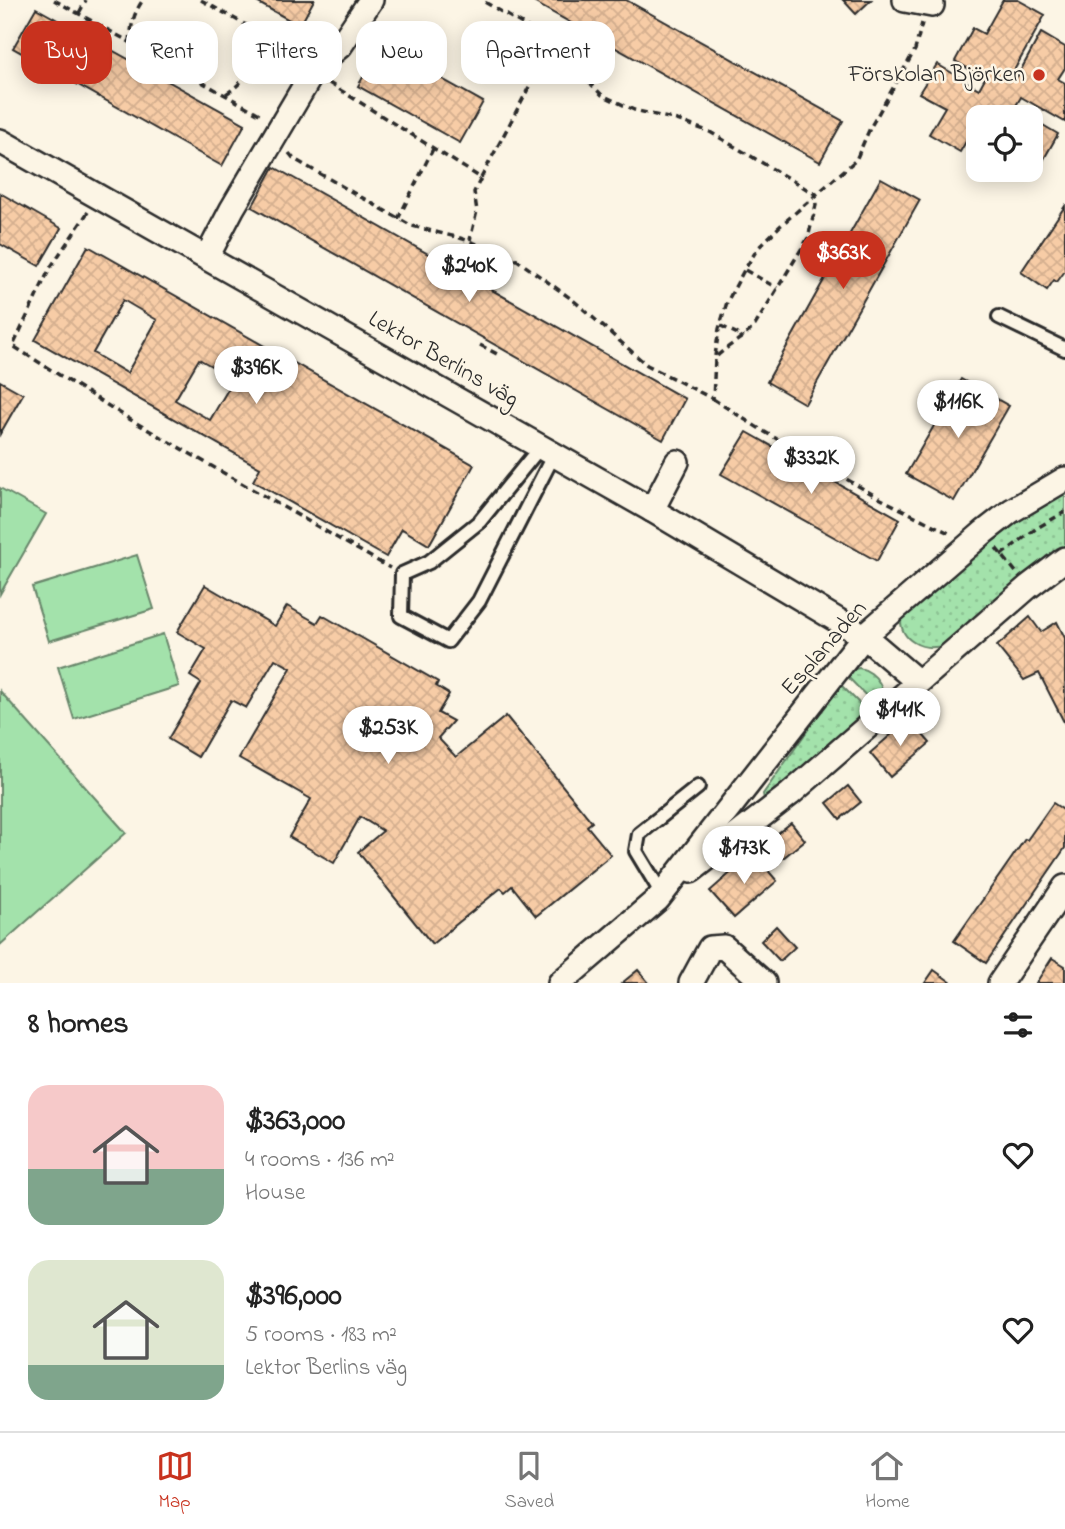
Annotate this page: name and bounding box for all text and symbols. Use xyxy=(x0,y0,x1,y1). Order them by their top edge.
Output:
chip: Buy xyxy=(21,21,112,84)
chip: Rent xyxy=(126,21,218,84)
chip: Filters xyxy=(232,21,342,84)
chip: New xyxy=(356,21,447,84)
chip: Apartment xyxy=(461,21,615,84)
place label: Förskolan Björken xyxy=(847,58,1025,93)
marker: Förskolan Björken xyxy=(1031,67,1047,83)
map controls xyxy=(966,105,1043,182)
button: locate xyxy=(966,105,1043,182)
pin: $363K xyxy=(794,232,892,291)
text: $363K xyxy=(816,237,870,270)
pin: $240K xyxy=(420,244,518,304)
text: $240K xyxy=(441,250,497,283)
street label: Lektor Berlins väg xyxy=(361,303,525,417)
pin: $396K xyxy=(207,346,305,406)
text: $396K xyxy=(230,352,282,385)
pin: $116K xyxy=(909,380,1007,440)
text: $116K xyxy=(933,386,983,419)
pin: $332K xyxy=(762,436,860,496)
text: $332K xyxy=(783,442,839,475)
street label: Esplanaden xyxy=(773,593,877,705)
pin: $141K xyxy=(851,688,949,748)
text: $141K xyxy=(875,694,925,727)
pin: $253K xyxy=(339,706,437,766)
text: $253K xyxy=(358,712,418,745)
pin: $173K xyxy=(695,826,793,886)
text: $173K xyxy=(718,832,770,865)
text: 8 homes xyxy=(28,1003,129,1047)
icon: filters xyxy=(999,1006,1037,1044)
text: $363,000 xyxy=(245,1100,345,1144)
icon: home xyxy=(84,1113,168,1197)
icon: heart xyxy=(999,1136,1037,1174)
text: 4 rooms · 136 m² xyxy=(245,1144,395,1177)
text: House xyxy=(245,1177,305,1210)
text: $396,000 xyxy=(245,1275,342,1319)
icon: home xyxy=(84,1288,168,1372)
icon: heart xyxy=(999,1311,1037,1349)
text: 5 rooms · 183 m² xyxy=(245,1319,397,1352)
text: Lektor Berlins väg xyxy=(245,1352,407,1385)
tab: Map xyxy=(156,1447,194,1516)
tab: Saved xyxy=(505,1447,554,1516)
tab: Home xyxy=(865,1447,909,1516)

